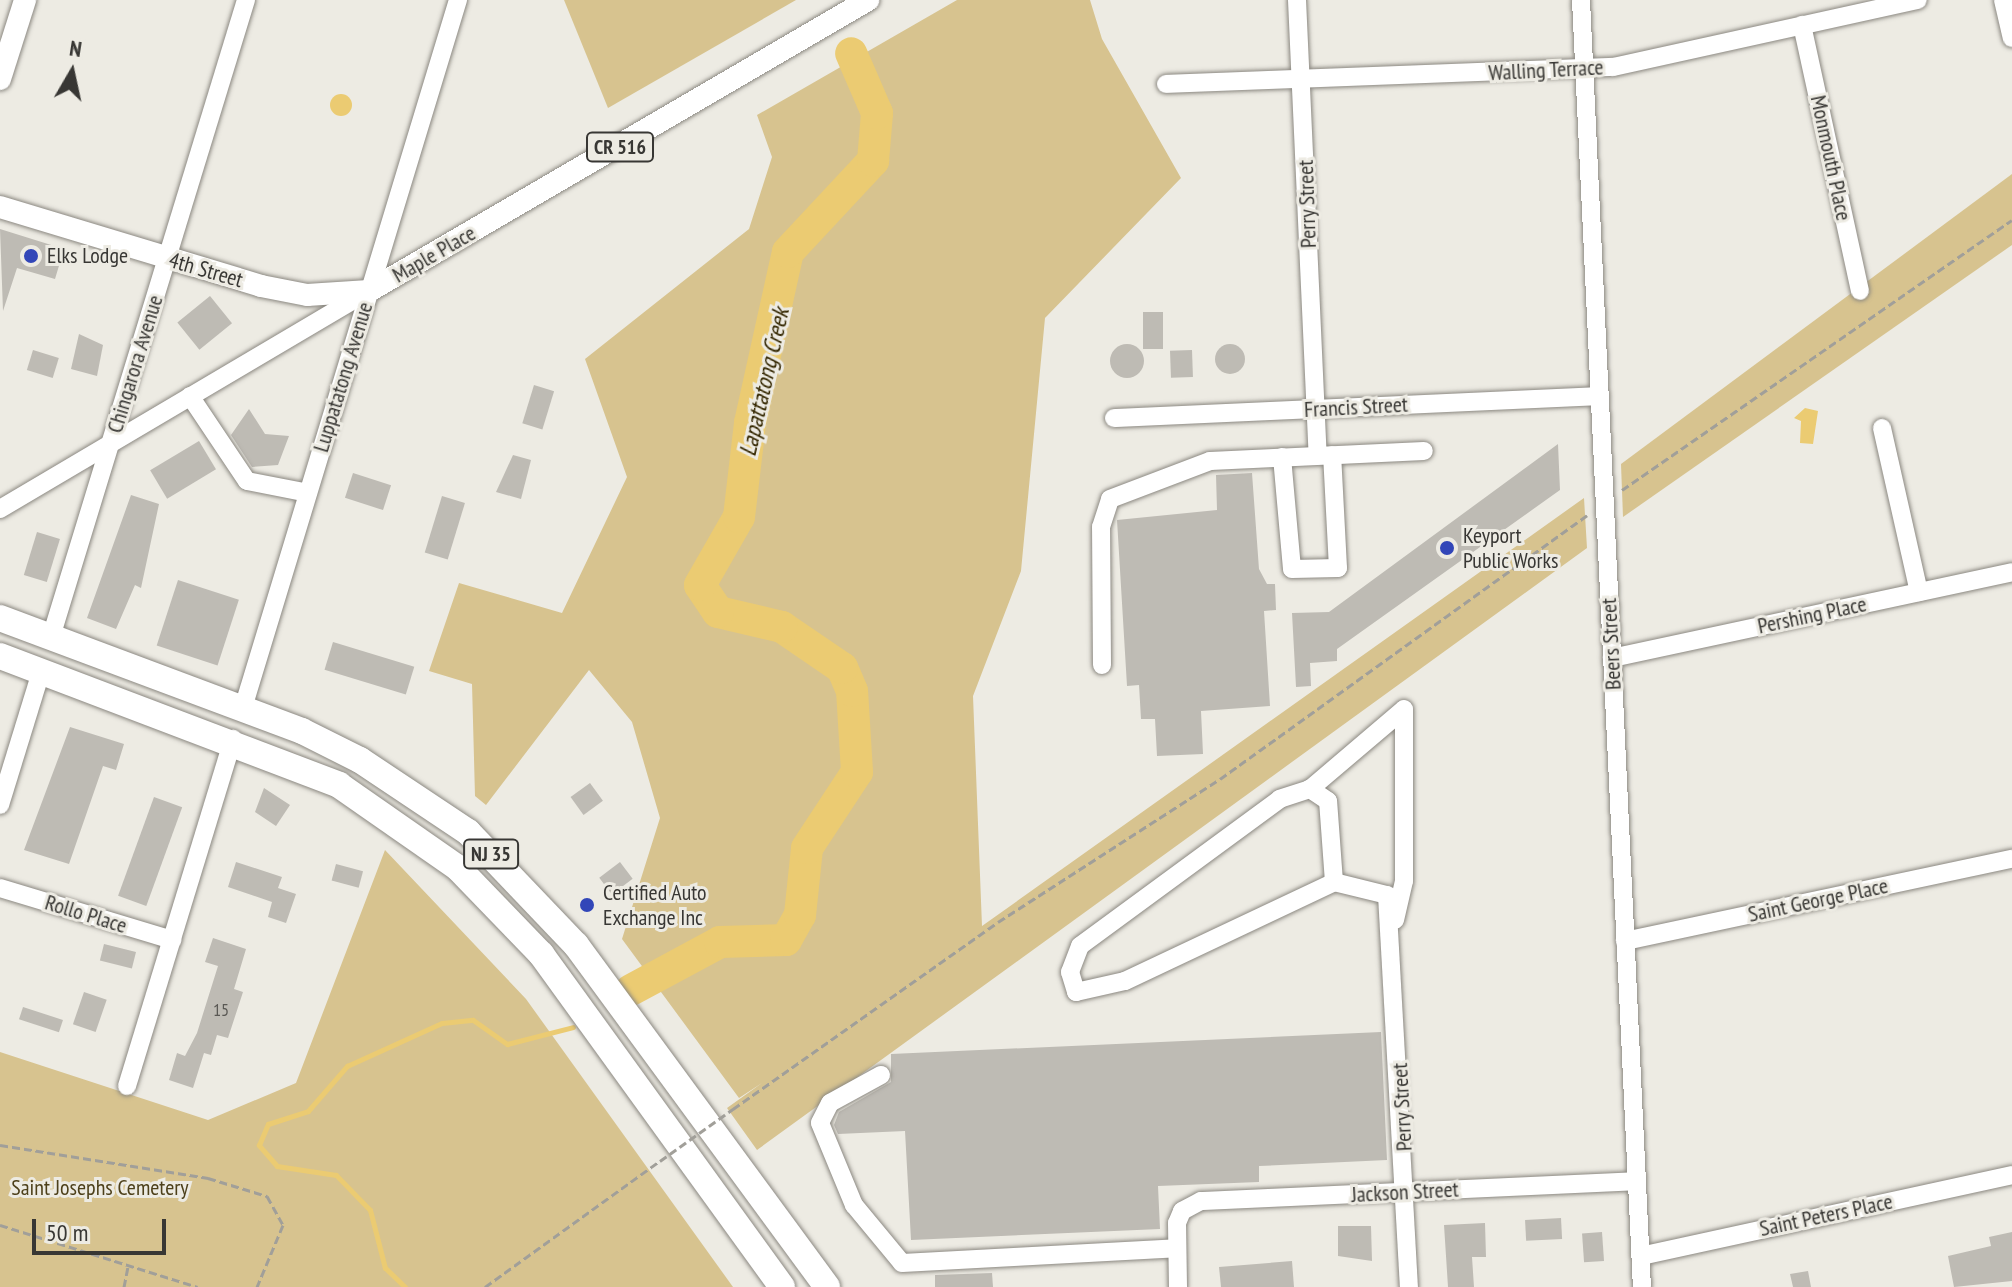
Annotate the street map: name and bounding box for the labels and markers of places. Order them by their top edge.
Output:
place label: Elks Lodge [47,243,128,269]
marker: Elks Lodge [22,247,40,265]
place label: Keyport Public Works [1463,522,1559,574]
marker: Keyport Public Works [1438,539,1456,557]
place label: Certified Auto Exchange Inc [603,879,707,930]
marker: Certified Auto Exchange Inc [578,896,596,914]

